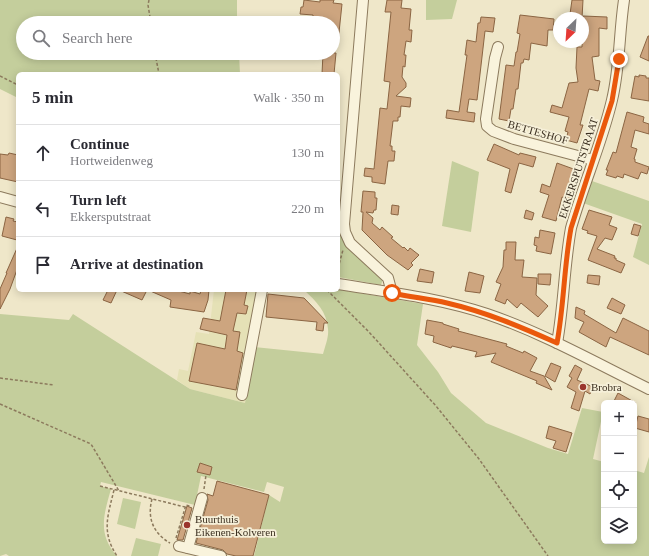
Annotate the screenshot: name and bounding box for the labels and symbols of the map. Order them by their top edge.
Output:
north arrow [553,12,589,48]
route end [610,50,628,68]
street label: EKKERSPUTSTRAAT [556,116,600,220]
street label: BETTESHOF [506,118,570,146]
route start [383,284,401,302]
place label: Brobra [591,381,622,393]
marker: Brobra [578,382,588,392]
place label: Buurthuis Eikenen-Kolveren [195,513,276,538]
marker: Buurthuis Eikenen-Kolveren [182,520,192,530]

